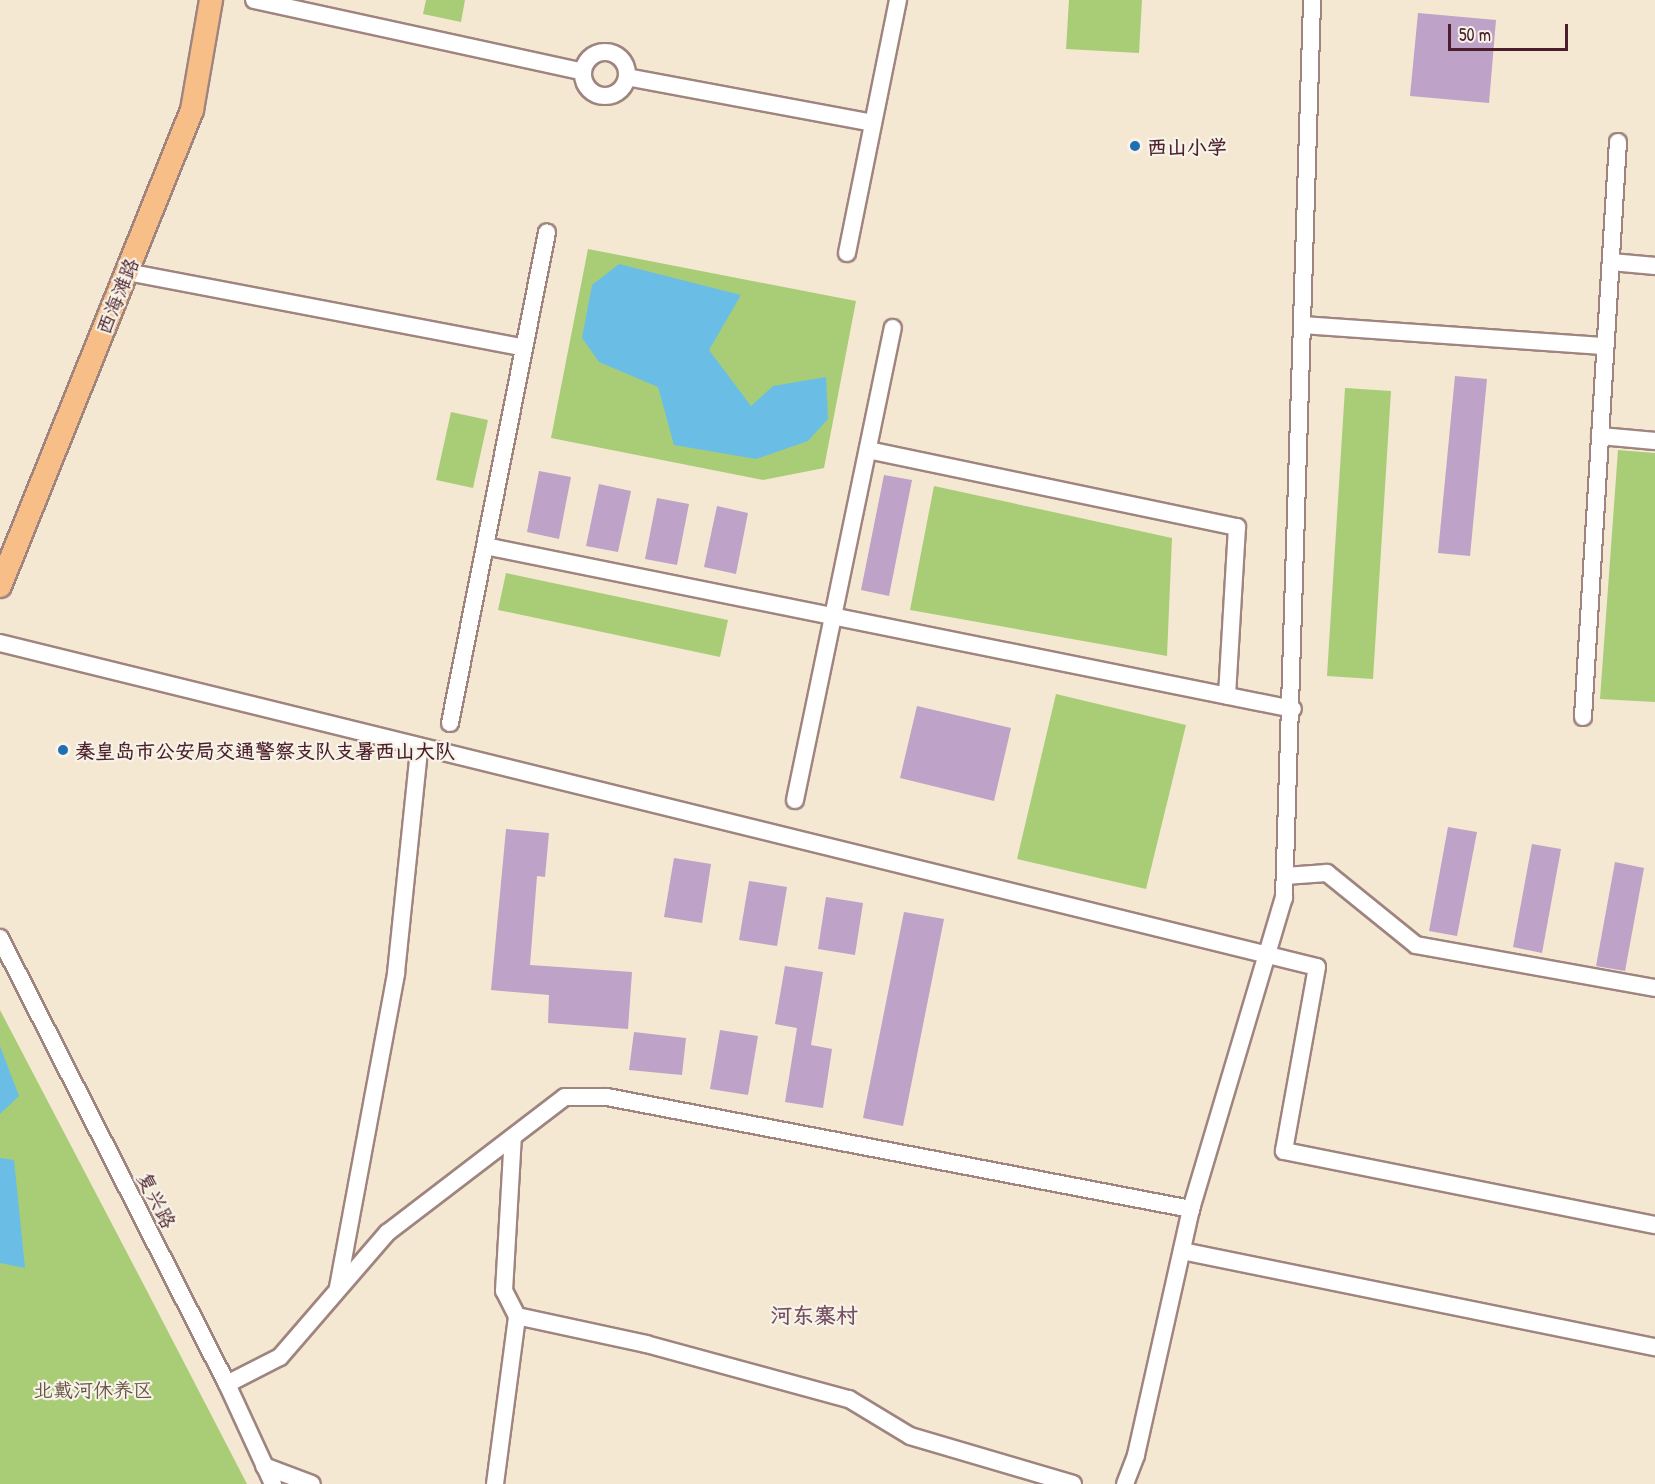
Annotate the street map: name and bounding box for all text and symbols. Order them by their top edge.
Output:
scale bar [1451,12,1571,50]
text: 50 m [1459,22,1491,47]
place label: 西山小学 [1147,134,1227,158]
marker: 西山小学 [1128,139,1142,153]
street label: 西海滩路 [91,254,143,338]
place label: 秦皇岛市公安局交通警察支队支暑西山大队 [75,738,455,762]
marker: 秦皇岛市公安局交通警察支队支暑西山大队 [56,743,70,757]
street label: 复兴路 [133,1168,181,1232]
district label: 河东寨村 [770,1303,858,1329]
park label: 北戴河休养区 [33,1377,153,1401]

